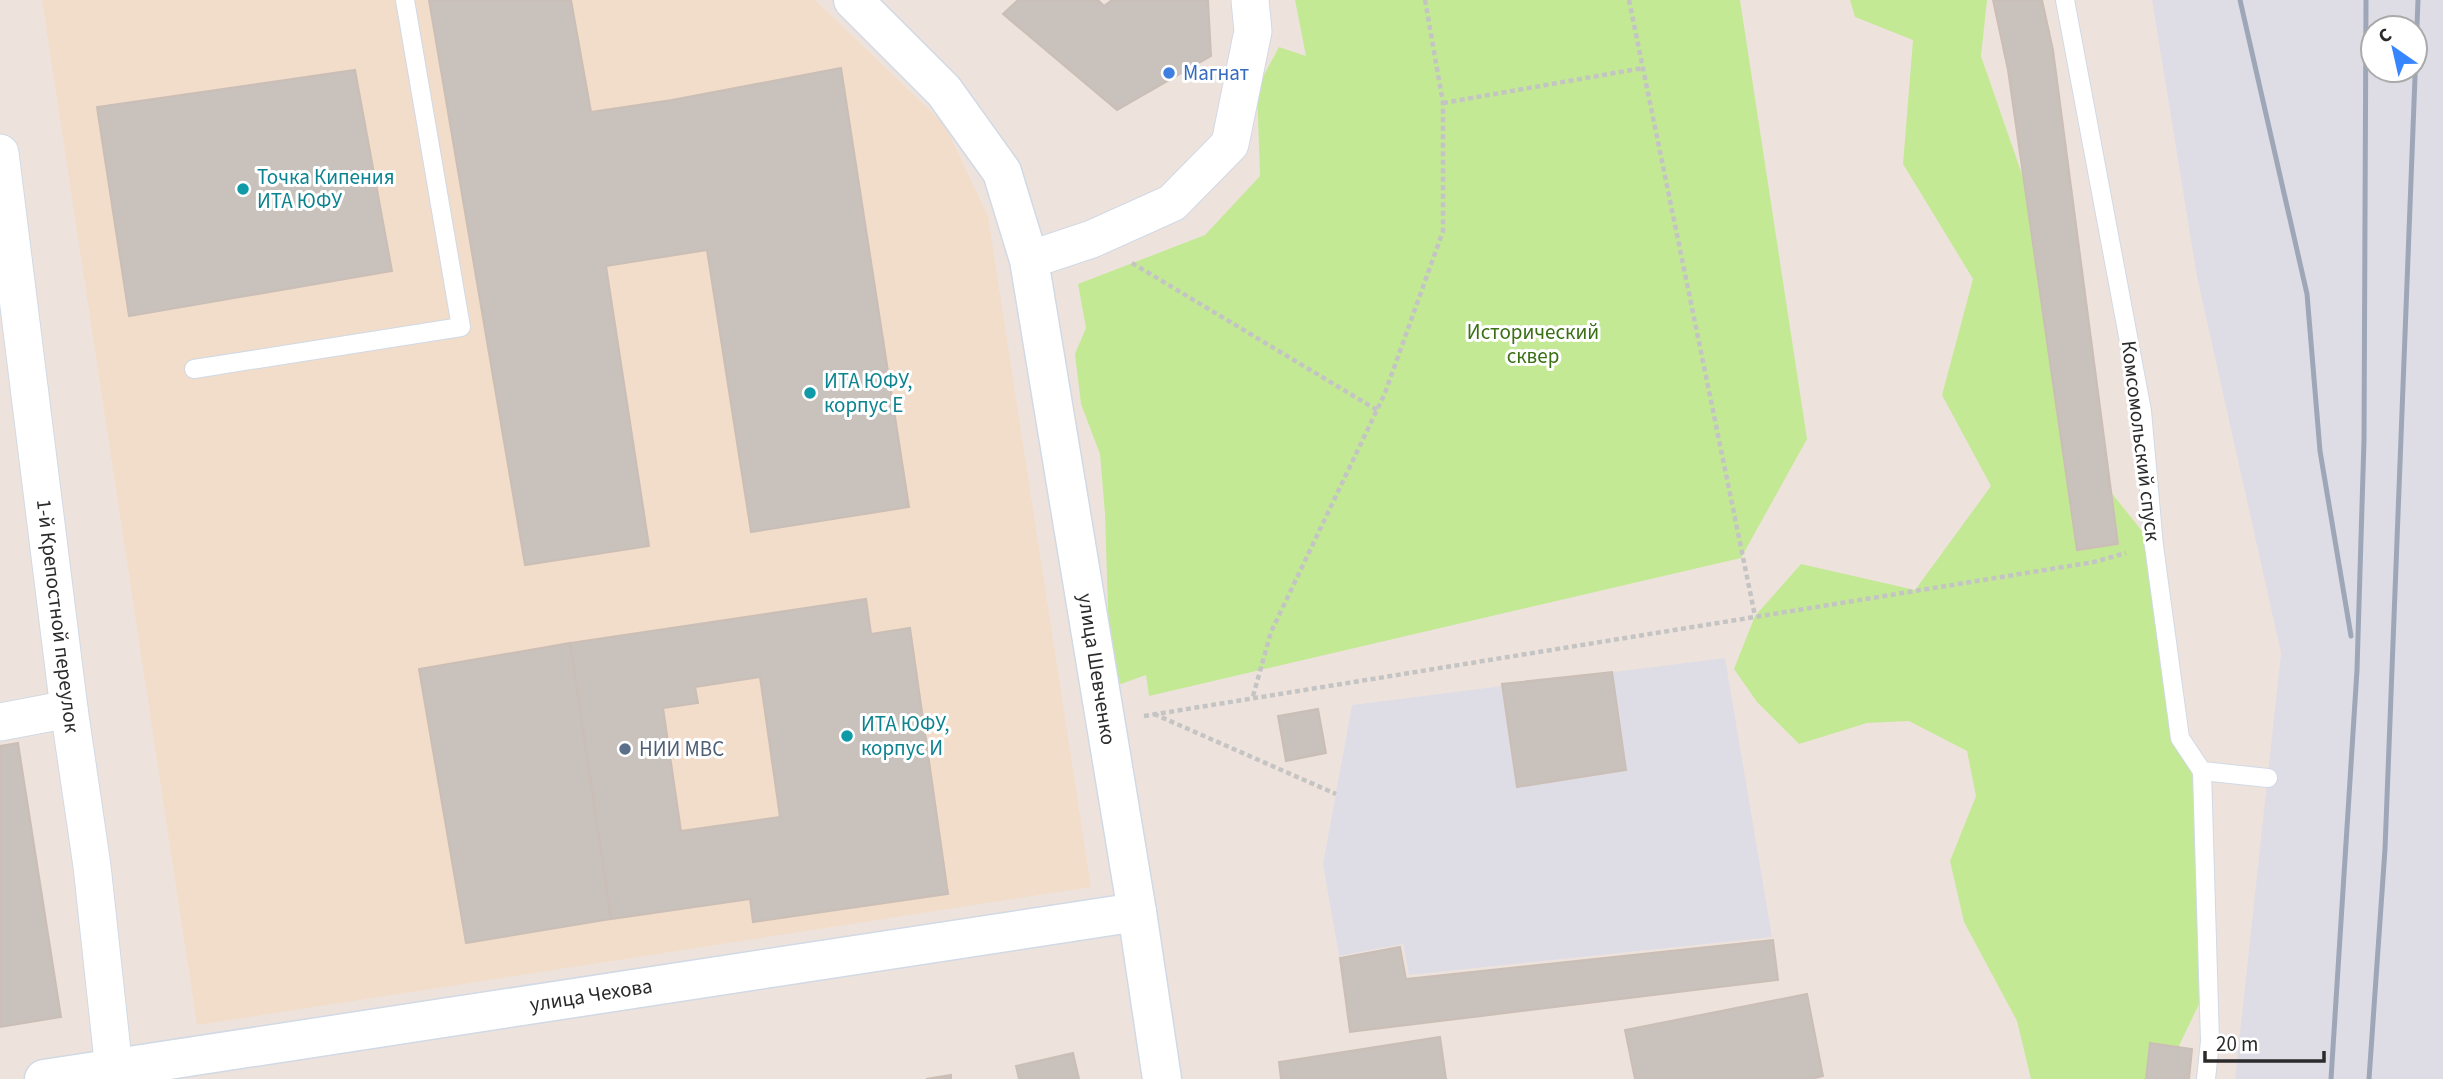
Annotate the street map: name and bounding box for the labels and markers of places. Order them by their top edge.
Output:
place label: Магнат [1183,58,1250,88]
marker: Магнат [1161,65,1177,81]
place label: Точка Кипения ИТА ЮФУ [257,162,395,216]
marker: Точка Кипения ИТА ЮФУ [235,181,251,197]
place label: ИТА ЮФУ, корпус Е [824,366,912,420]
marker: ИТА ЮФУ, корпус Е [802,385,818,401]
place label: ИТА ЮФУ, корпус И [861,709,949,763]
marker: ИТА ЮФУ, корпус И [839,728,855,744]
place label: НИИ МВС [639,734,724,764]
marker: НИИ МВС [617,741,633,757]

